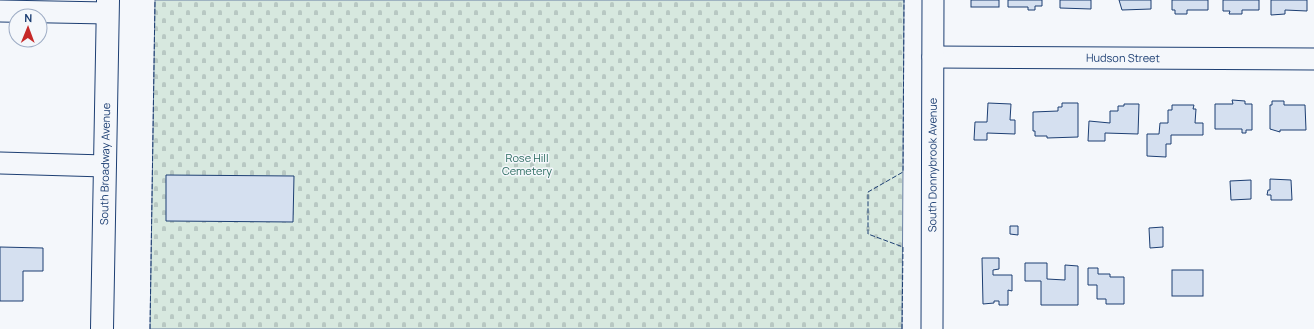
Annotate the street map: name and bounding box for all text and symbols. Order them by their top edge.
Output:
north arrow [8,8,48,48]
text: N [24,10,32,25]
street label: Hudson Street [1086,50,1160,65]
street label: South Donnybrook Avenue [924,97,940,232]
street label: South Broadway Avenue [96,102,113,225]
park label: Rose Hill Cemetery [502,150,552,178]

